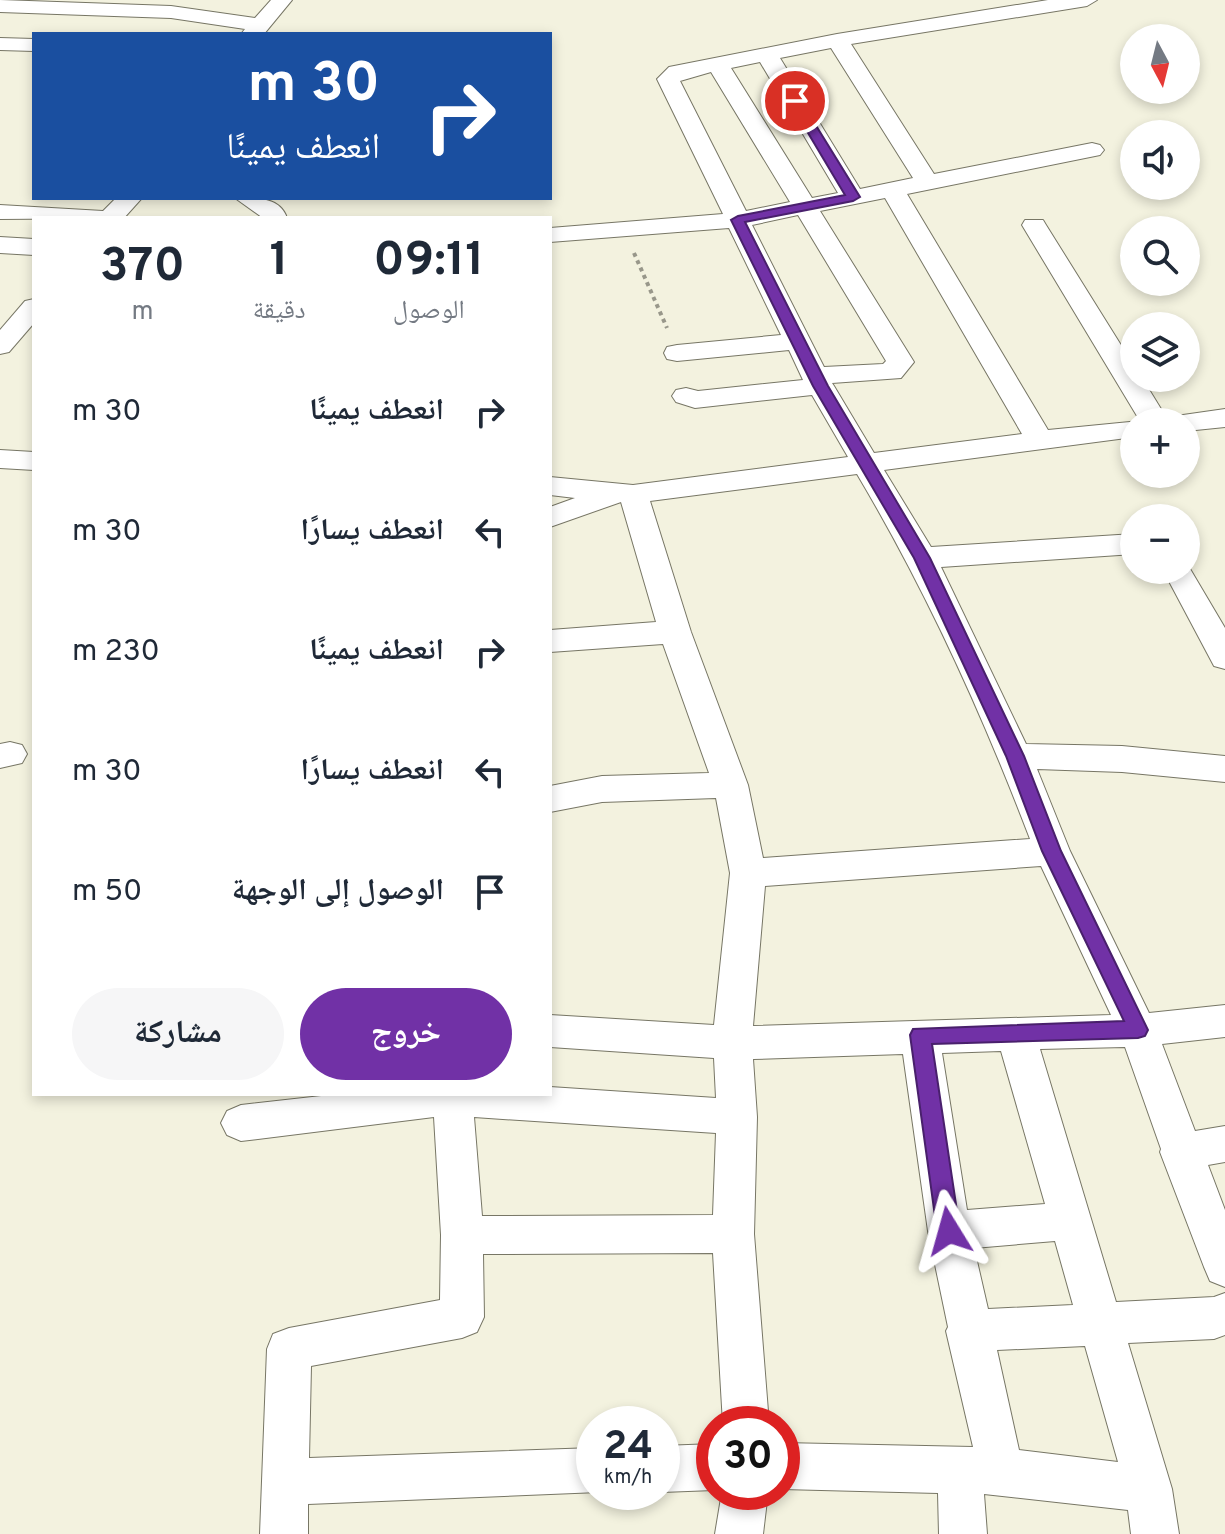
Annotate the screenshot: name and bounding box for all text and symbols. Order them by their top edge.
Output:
north arrow [1120,24,1200,104]
map controls [1120,24,1200,584]
text: 30 m [247,51,380,121]
icon: right [408,64,512,168]
pin [761,67,829,135]
icon: arrive [773,79,817,123]
button: sound [1120,120,1200,200]
text: انعطف يمينًا [226,126,380,172]
button: search [1120,216,1200,296]
text: 1 [270,232,289,292]
text: 09:11 [373,232,484,292]
text: 370 [100,238,185,298]
text: دقيقة [253,295,306,328]
text: الوصول [393,295,465,328]
text: m [131,296,153,329]
button: layers [1120,312,1200,392]
icon: right [468,390,512,434]
text: انعطف يمينًا [309,393,444,430]
text: 30 m [72,394,142,431]
button: + [1120,408,1200,488]
button: − [1120,504,1200,584]
icon: left [468,510,512,554]
text: انعطف يسارًا [300,513,444,550]
text: 30 m [72,514,142,551]
icon: right [468,630,512,674]
text: انعطف يمينًا [309,633,444,670]
text: 230 m [72,634,160,671]
icon: left [468,750,512,794]
text: انعطف يسارًا [300,753,444,790]
text: 30 m [72,754,142,791]
icon: arrive [468,870,512,914]
text: الوصول إلى الوجهة [232,873,444,910]
text: 50 m [72,874,142,911]
button: مشاركة [72,988,284,1080]
button: خروج [300,988,512,1080]
position arrow [907,1189,991,1273]
speed limit sign: 30 [696,1406,800,1510]
text: 24 [603,1423,653,1473]
text: km/h [604,1465,652,1491]

